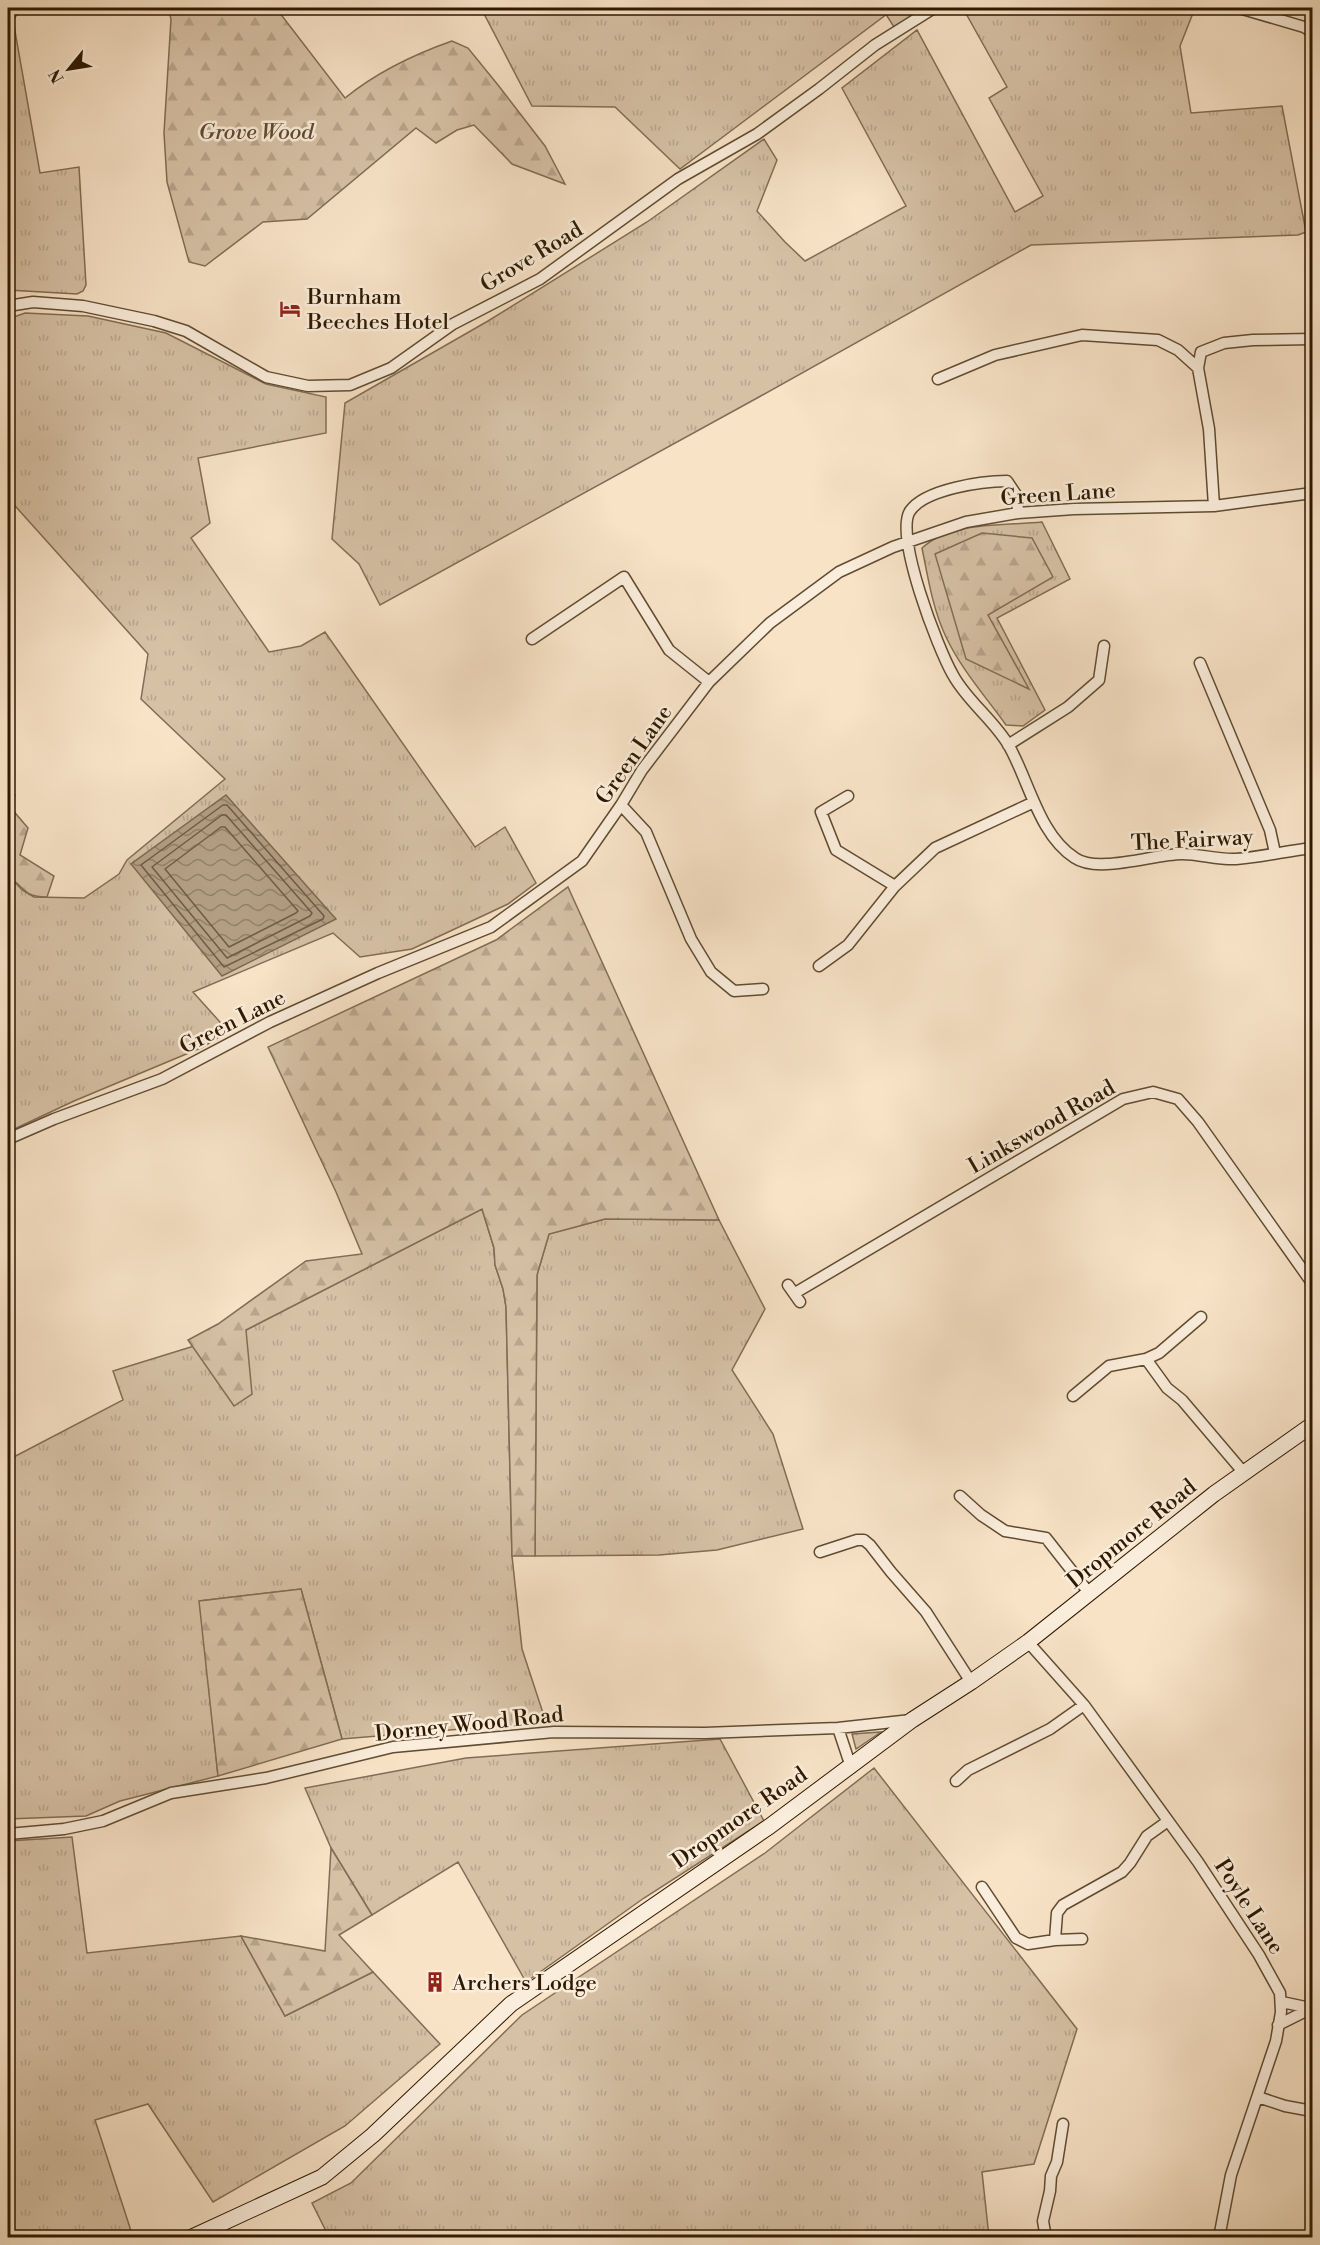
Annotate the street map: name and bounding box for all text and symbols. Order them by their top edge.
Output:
north arrow [39,39,99,99]
text: N [45,65,69,86]
park label: Grove Wood [198,119,315,146]
street label: Grove Road [476,216,588,298]
place label: Burnham Beeches Hotel [306,284,450,336]
hotel icon: Burnham Beeches Hotel [278,297,302,321]
street label: Green Lane [1000,477,1117,512]
street label: Green Lane [590,700,678,810]
street label: The Fairway [1130,824,1254,857]
street label: Green Lane [175,984,290,1061]
street label: Linkswood Road [964,1074,1120,1180]
street label: Dropmore Road [1062,1473,1203,1595]
street label: Dorney Wood Road [373,1701,566,1748]
street label: Dropmore Road [667,1761,813,1875]
street label: Poyle Lane [1208,1854,1290,1960]
building icon: Archers Lodge [423,1970,447,1994]
place label: Archers Lodge [451,1970,597,1997]

